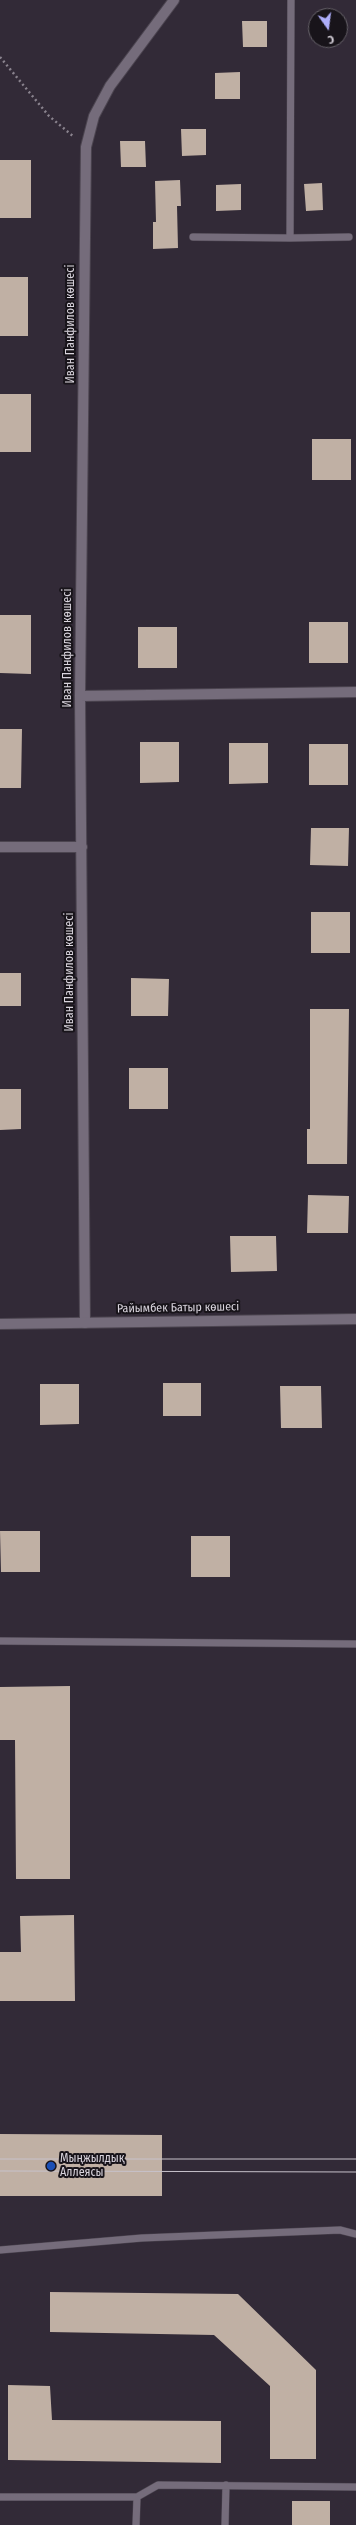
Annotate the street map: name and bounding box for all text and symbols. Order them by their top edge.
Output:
north arrow [308,8,348,48]
text: С [326,32,335,46]
street label: Иван Панфилов көшесі [64,265,78,383]
street label: Иван Панфилов көшесі [61,589,75,707]
street label: Иван Панфилов көшесі [63,913,77,1031]
street label: Райымбек Батыр көшесі [117,1300,239,1316]
place label: Мыңжылдық Аллеясы [60,2152,124,2180]
marker: Мыңжылдық Аллеясы [45,2160,57,2172]

